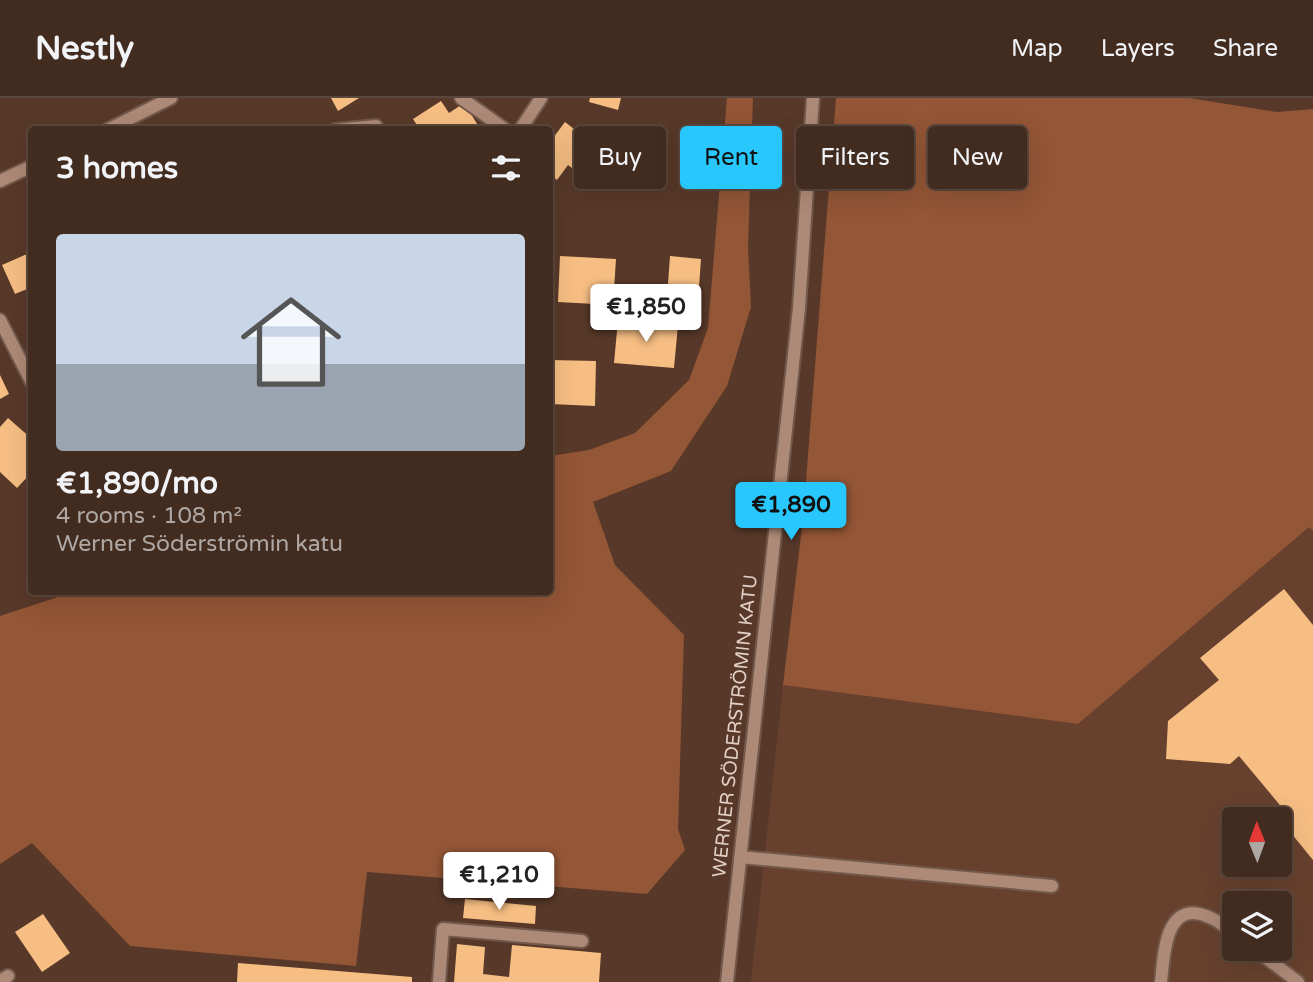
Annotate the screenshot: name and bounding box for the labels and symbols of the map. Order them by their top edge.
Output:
pin: €1,850 [589,285,703,344]
pin: €1,890 [734,482,848,542]
street label: WERNER SÖDERSTRÖMIN KATU [708,573,762,879]
north arrow [1222,807,1292,877]
pin: €1,210 [442,852,556,912]

